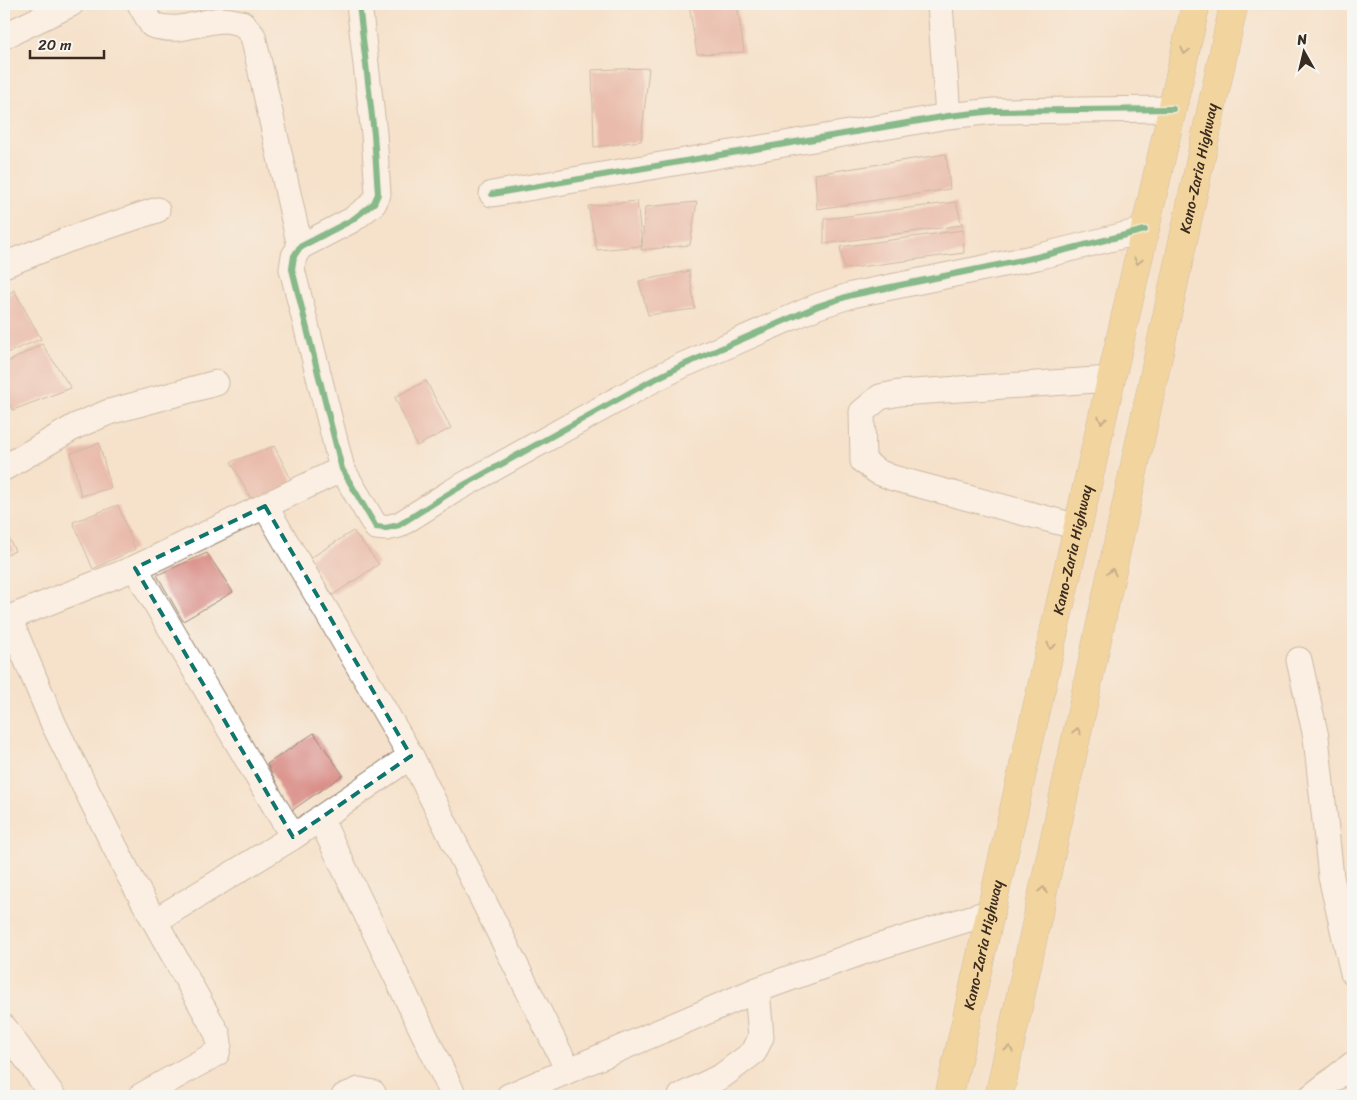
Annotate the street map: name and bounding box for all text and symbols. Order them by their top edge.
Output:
text: N [1295,27,1309,53]
scale bar [30,28,104,60]
north arrow [1280,28,1330,78]
text: 20 m [38,32,72,58]
one-way arrow [1181,47,1191,56]
street label: Kano-Zaria Highway [1172,101,1225,236]
one-way arrow [1133,257,1144,265]
one-way arrow [1097,415,1108,424]
street label: Kano-Zaria Highway [1045,482,1100,617]
one-way arrow [1106,568,1117,576]
one-way arrow [1046,642,1057,651]
one-way arrow [1072,726,1082,735]
street label: Kano-Zaria Highway [956,877,1011,1012]
one-way arrow [1037,885,1048,894]
one-way arrow [1003,1044,1014,1053]

